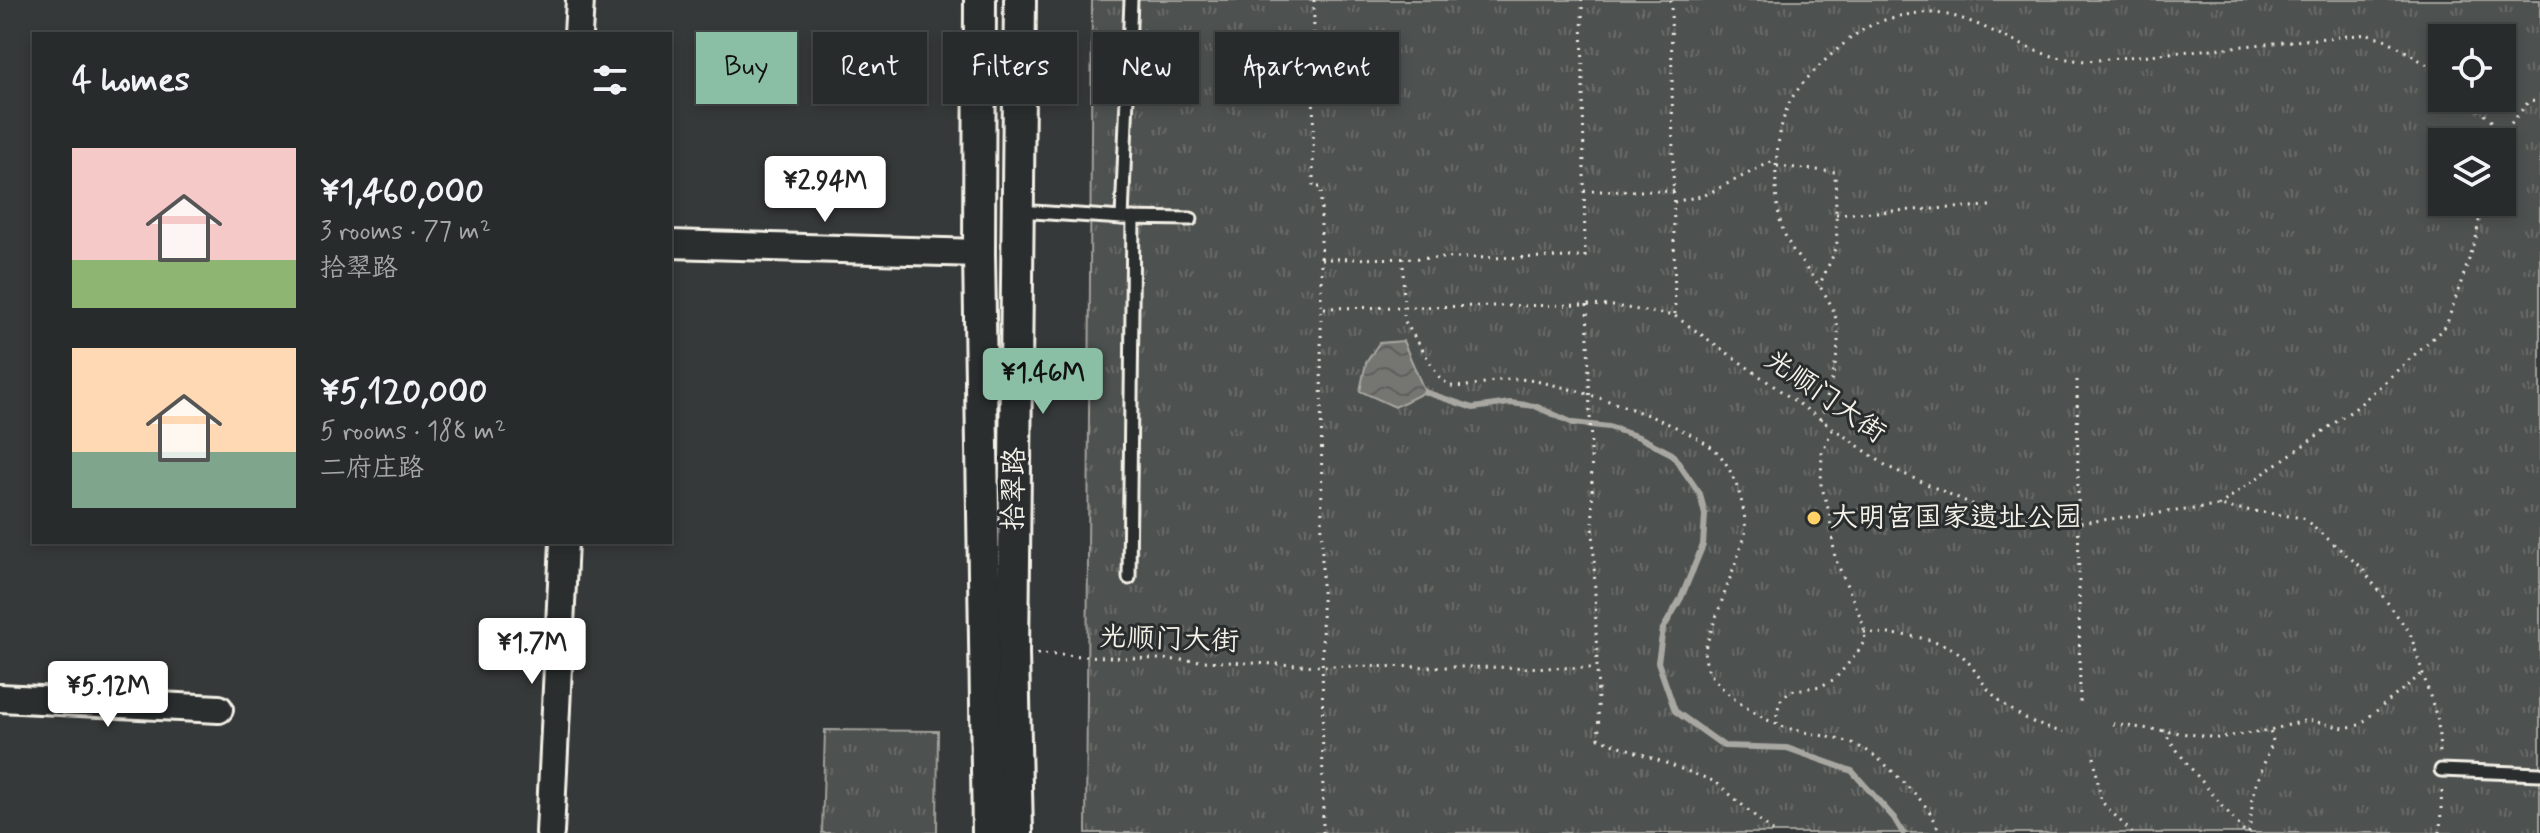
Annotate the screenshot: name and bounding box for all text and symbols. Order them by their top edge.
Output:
map controls [2428,24,2516,216]
button: locate [2428,24,2516,112]
chip: Buy [696,32,797,104]
chip: Rent [813,32,927,104]
chip: Filters [943,32,1077,104]
chip: New [1093,32,1199,104]
chip: Apartment [1215,32,1399,104]
text: 4 homes [72,58,190,103]
icon: filters [588,58,632,102]
button: layers [2428,128,2516,216]
pin: ¥2.94M [760,156,890,224]
text: ¥2.94M [783,165,867,199]
text: ¥1,460,000 [320,170,484,215]
icon: home [136,180,232,276]
text: 3 rooms · 77 m² [320,215,491,249]
text: 拾翠路 [320,252,398,286]
street label: 光顺门大街 [1757,342,1893,452]
pin: ¥1.46M [978,348,1108,416]
text: ¥1.46M [1001,357,1085,391]
text: ¥5,120,000 [320,370,487,415]
icon: home [136,380,232,476]
text: 5 rooms · 188 m² [320,415,506,449]
street label: 拾翠路 [996,447,1034,531]
text: 二府庄路 [320,452,424,486]
place label: 大明宫国家遗址公园 [1830,500,2082,537]
marker: 大明宫国家遗址公园 [1805,509,1823,527]
pin: ¥1.7M [476,618,588,686]
street label: 光顺门大街 [1098,619,1240,661]
text: ¥1.7M [497,627,567,661]
pin: ¥5.12M [43,661,173,729]
text: ¥5.12M [66,670,150,704]

